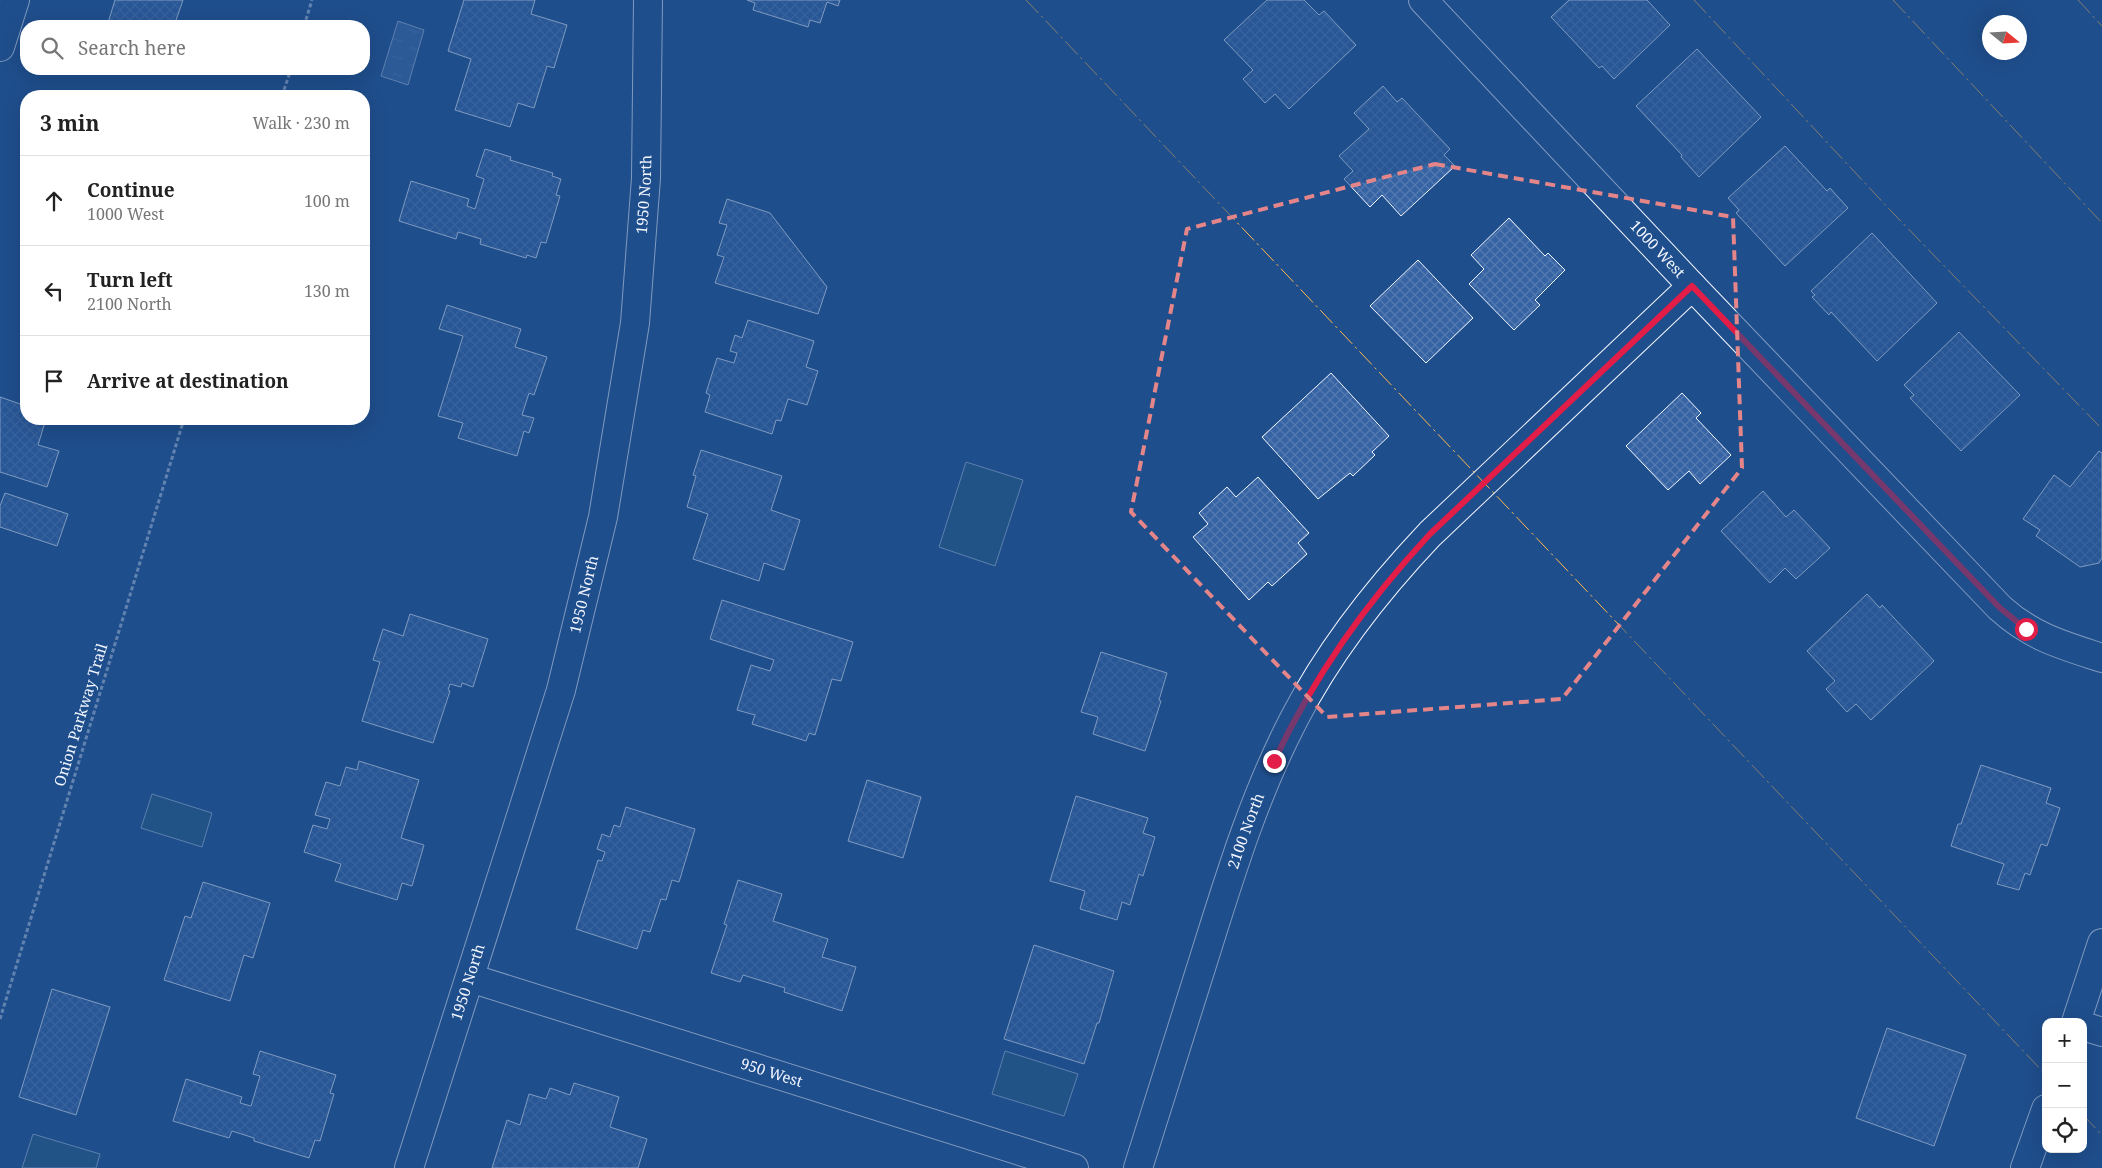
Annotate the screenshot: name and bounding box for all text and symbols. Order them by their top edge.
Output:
north arrow [1982,15,2027,60]
search box [20,20,370,75]
icon: search [38,34,66,62]
text: Search here [78,35,186,61]
text: 3 min [40,109,99,137]
text: Walk · 230 m [253,112,350,134]
street label: 1950 North [631,154,655,235]
text: Continue [87,177,175,203]
icon: ahead [40,187,68,215]
text: 100 m [304,190,350,212]
text: 1000 West [87,203,164,225]
street label: 1000 West [1626,215,1690,282]
text: Turn left [87,267,173,293]
icon: left [40,277,68,305]
text: 130 m [304,280,350,302]
text: 2100 North [87,293,172,315]
icon: arrive [40,367,68,395]
text: Arrive at destination [87,368,289,394]
street label: 1950 North [564,553,602,635]
route start [2015,618,2038,641]
street label: Onion Parkway Trail [49,640,111,789]
route end [1263,750,1286,773]
street label: 2100 North [1222,789,1268,871]
street label: 1950 North [446,941,489,1023]
map controls [2042,1018,2087,1153]
button: + [2042,1018,2087,1063]
street label: 950 West [738,1053,805,1091]
button: − [2042,1063,2087,1108]
button: locate [2042,1108,2087,1153]

